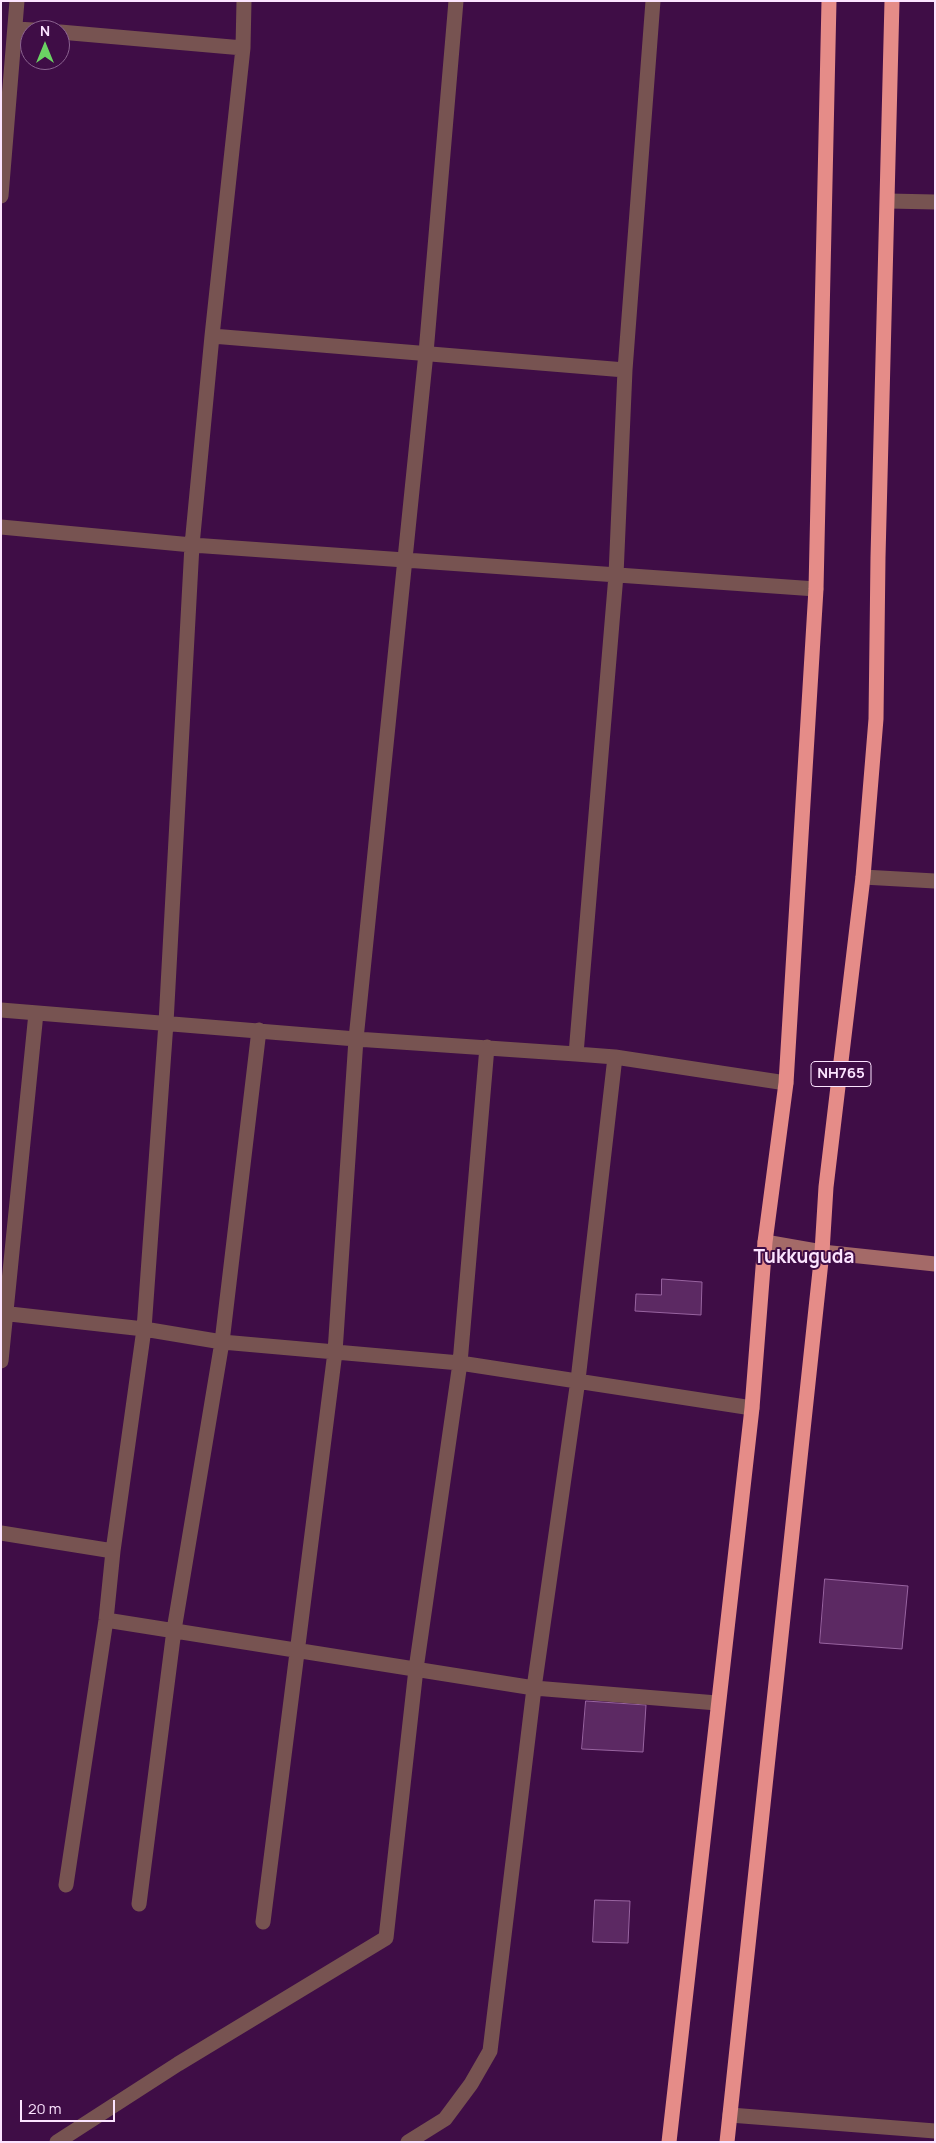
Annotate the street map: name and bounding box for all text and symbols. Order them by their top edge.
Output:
north arrow [20,20,70,70]
text: N [40,21,50,40]
road number: NH765 [811,1062,871,1086]
district label: Tukkuguda [753,1247,855,1269]
scale bar [22,2090,118,2122]
text: 20 m [28,2098,61,2119]

